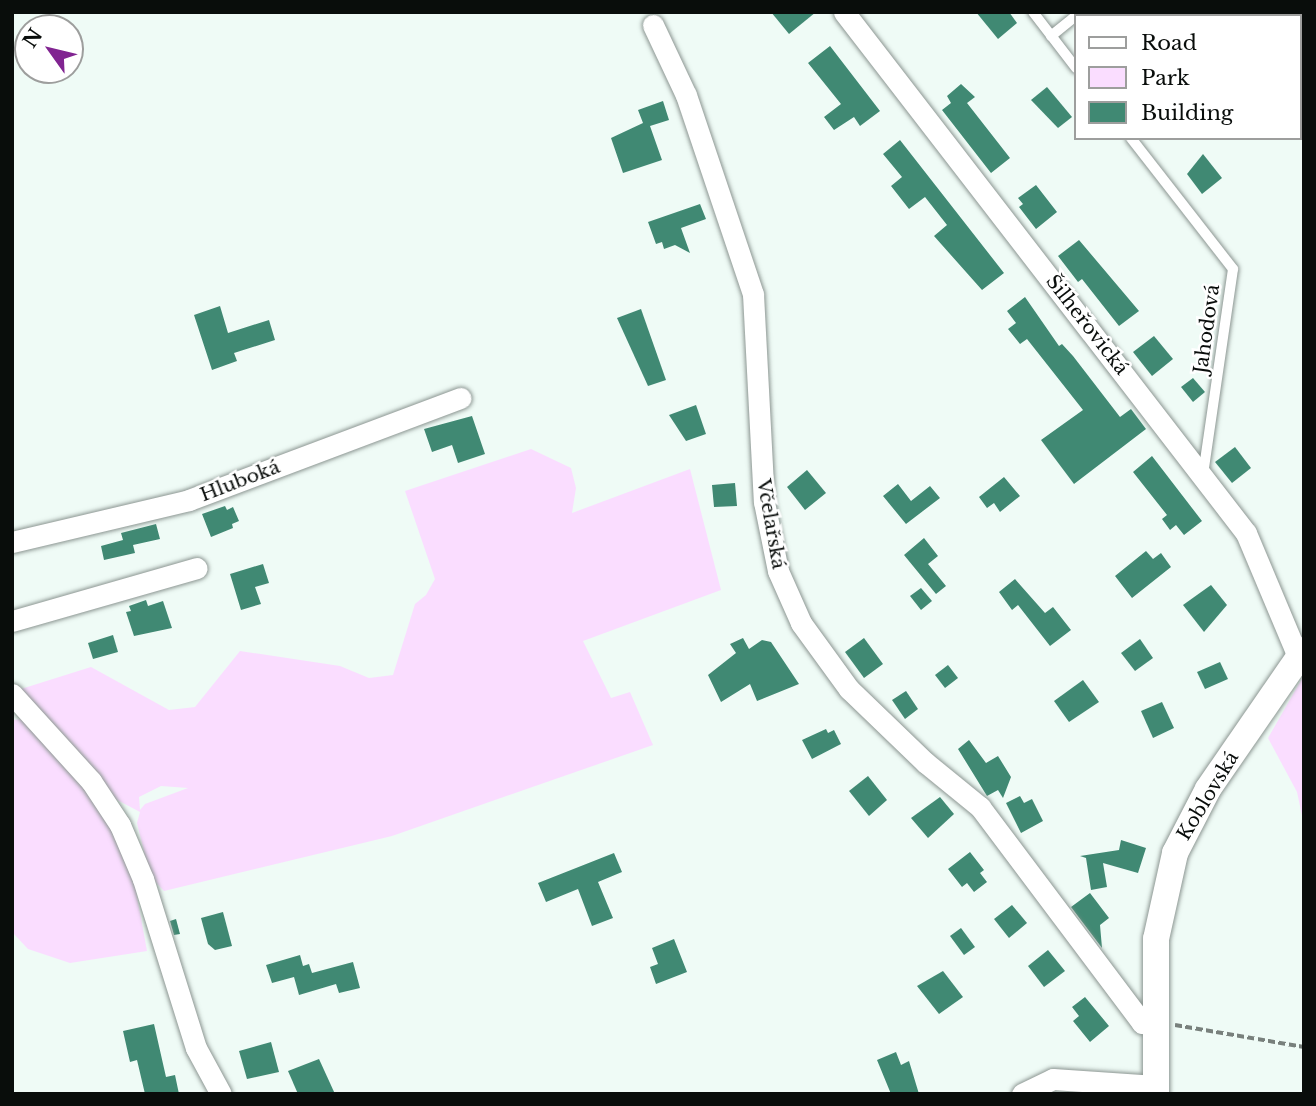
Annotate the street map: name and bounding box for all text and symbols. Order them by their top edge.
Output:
north arrow [14,14,84,84]
legend [1074,14,1302,140]
text: N [18,24,47,52]
text: Road [1141,30,1197,56]
text: Park [1141,65,1190,91]
text: Building [1141,100,1233,126]
street label: Šilheřovická [1041,271,1133,379]
street label: Jahodová [1189,283,1225,375]
street label: Hluboká [197,455,283,507]
street label: Včelařská [752,477,790,571]
street label: Koblovská [1173,747,1243,845]

